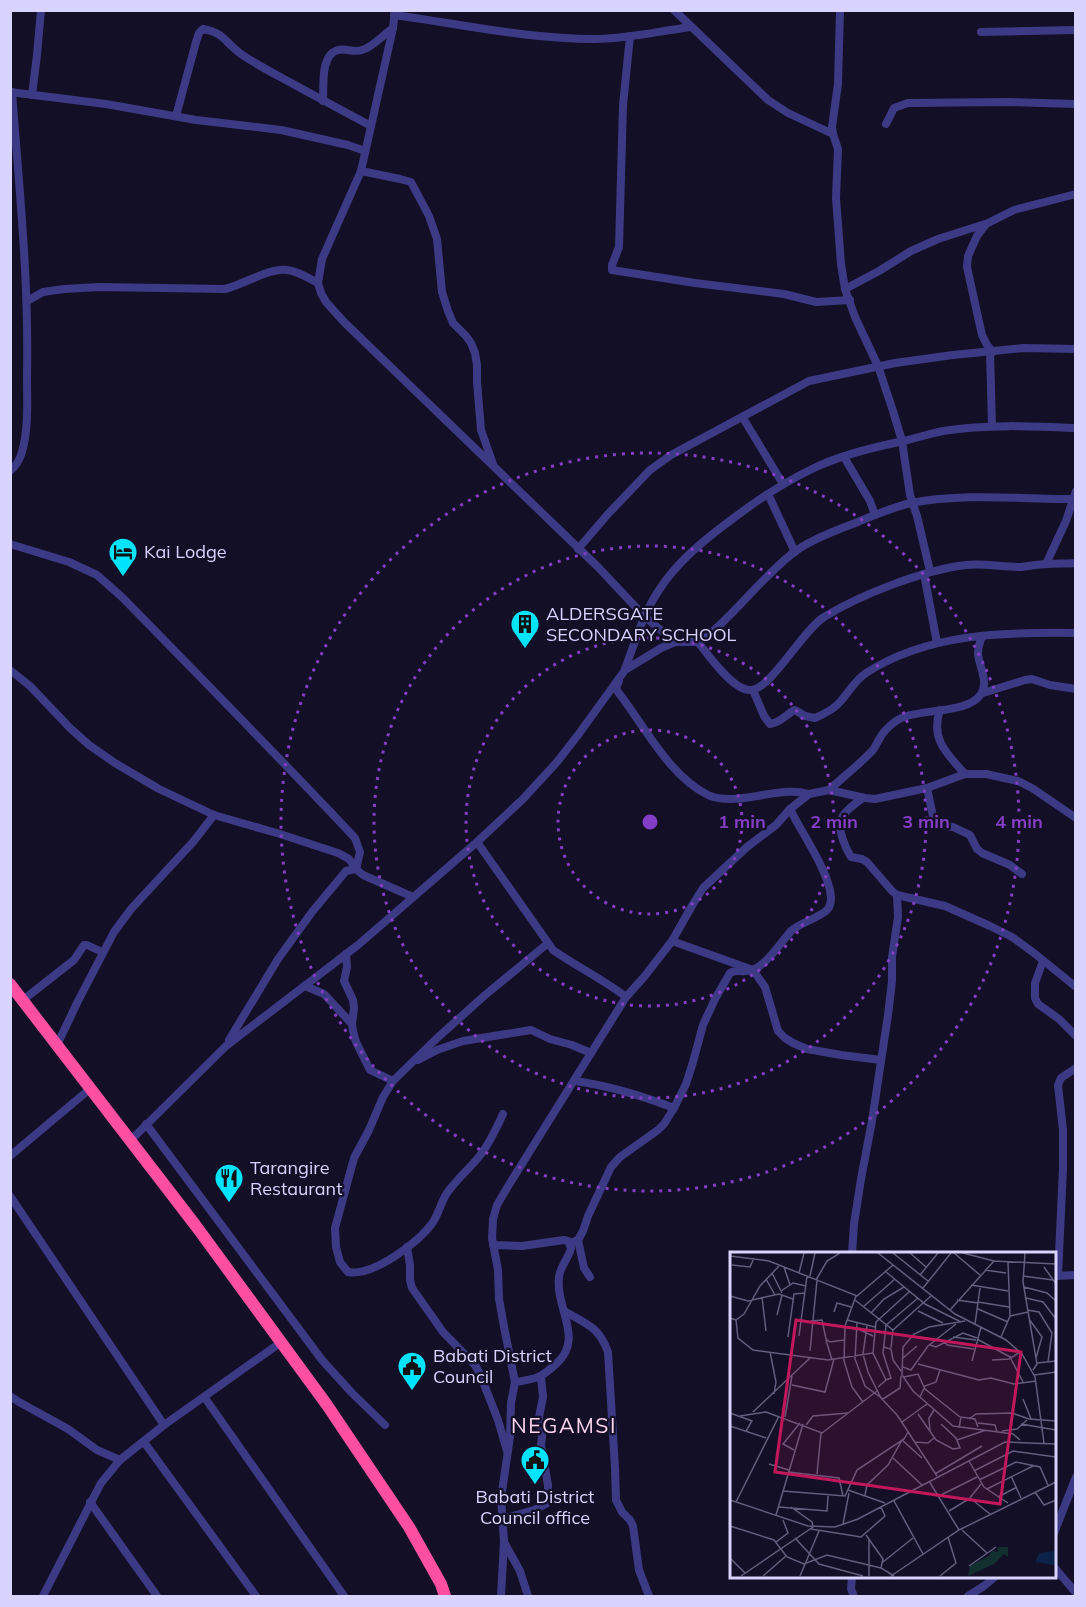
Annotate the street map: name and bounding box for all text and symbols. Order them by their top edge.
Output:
hotel icon: Kai Lodge [107,536,139,578]
place label: Kai Lodge [144,540,227,563]
place label: ALDERSGATE SECONDARY SCHOOL [546,602,737,646]
building icon: ALDERSGATE SECONDARY SCHOOL [509,608,541,650]
text: 1 min [718,810,766,833]
text: 2 min [810,810,858,833]
text: 3 min [902,810,950,833]
text: 4 min [995,810,1043,833]
centre of rings [640,812,660,832]
place label: Tarangire Restaurant [250,1156,342,1200]
restaurant icon: Tarangire Restaurant [213,1162,245,1204]
inset map [730,1252,1056,1577]
place label: Babati District Council [433,1344,552,1388]
public building icon: Babati District Council [396,1350,428,1392]
district label: NEGAMSI [511,1412,617,1438]
public building icon: Babati District Council office [519,1444,551,1486]
place label: Babati District Council office [476,1485,594,1529]

